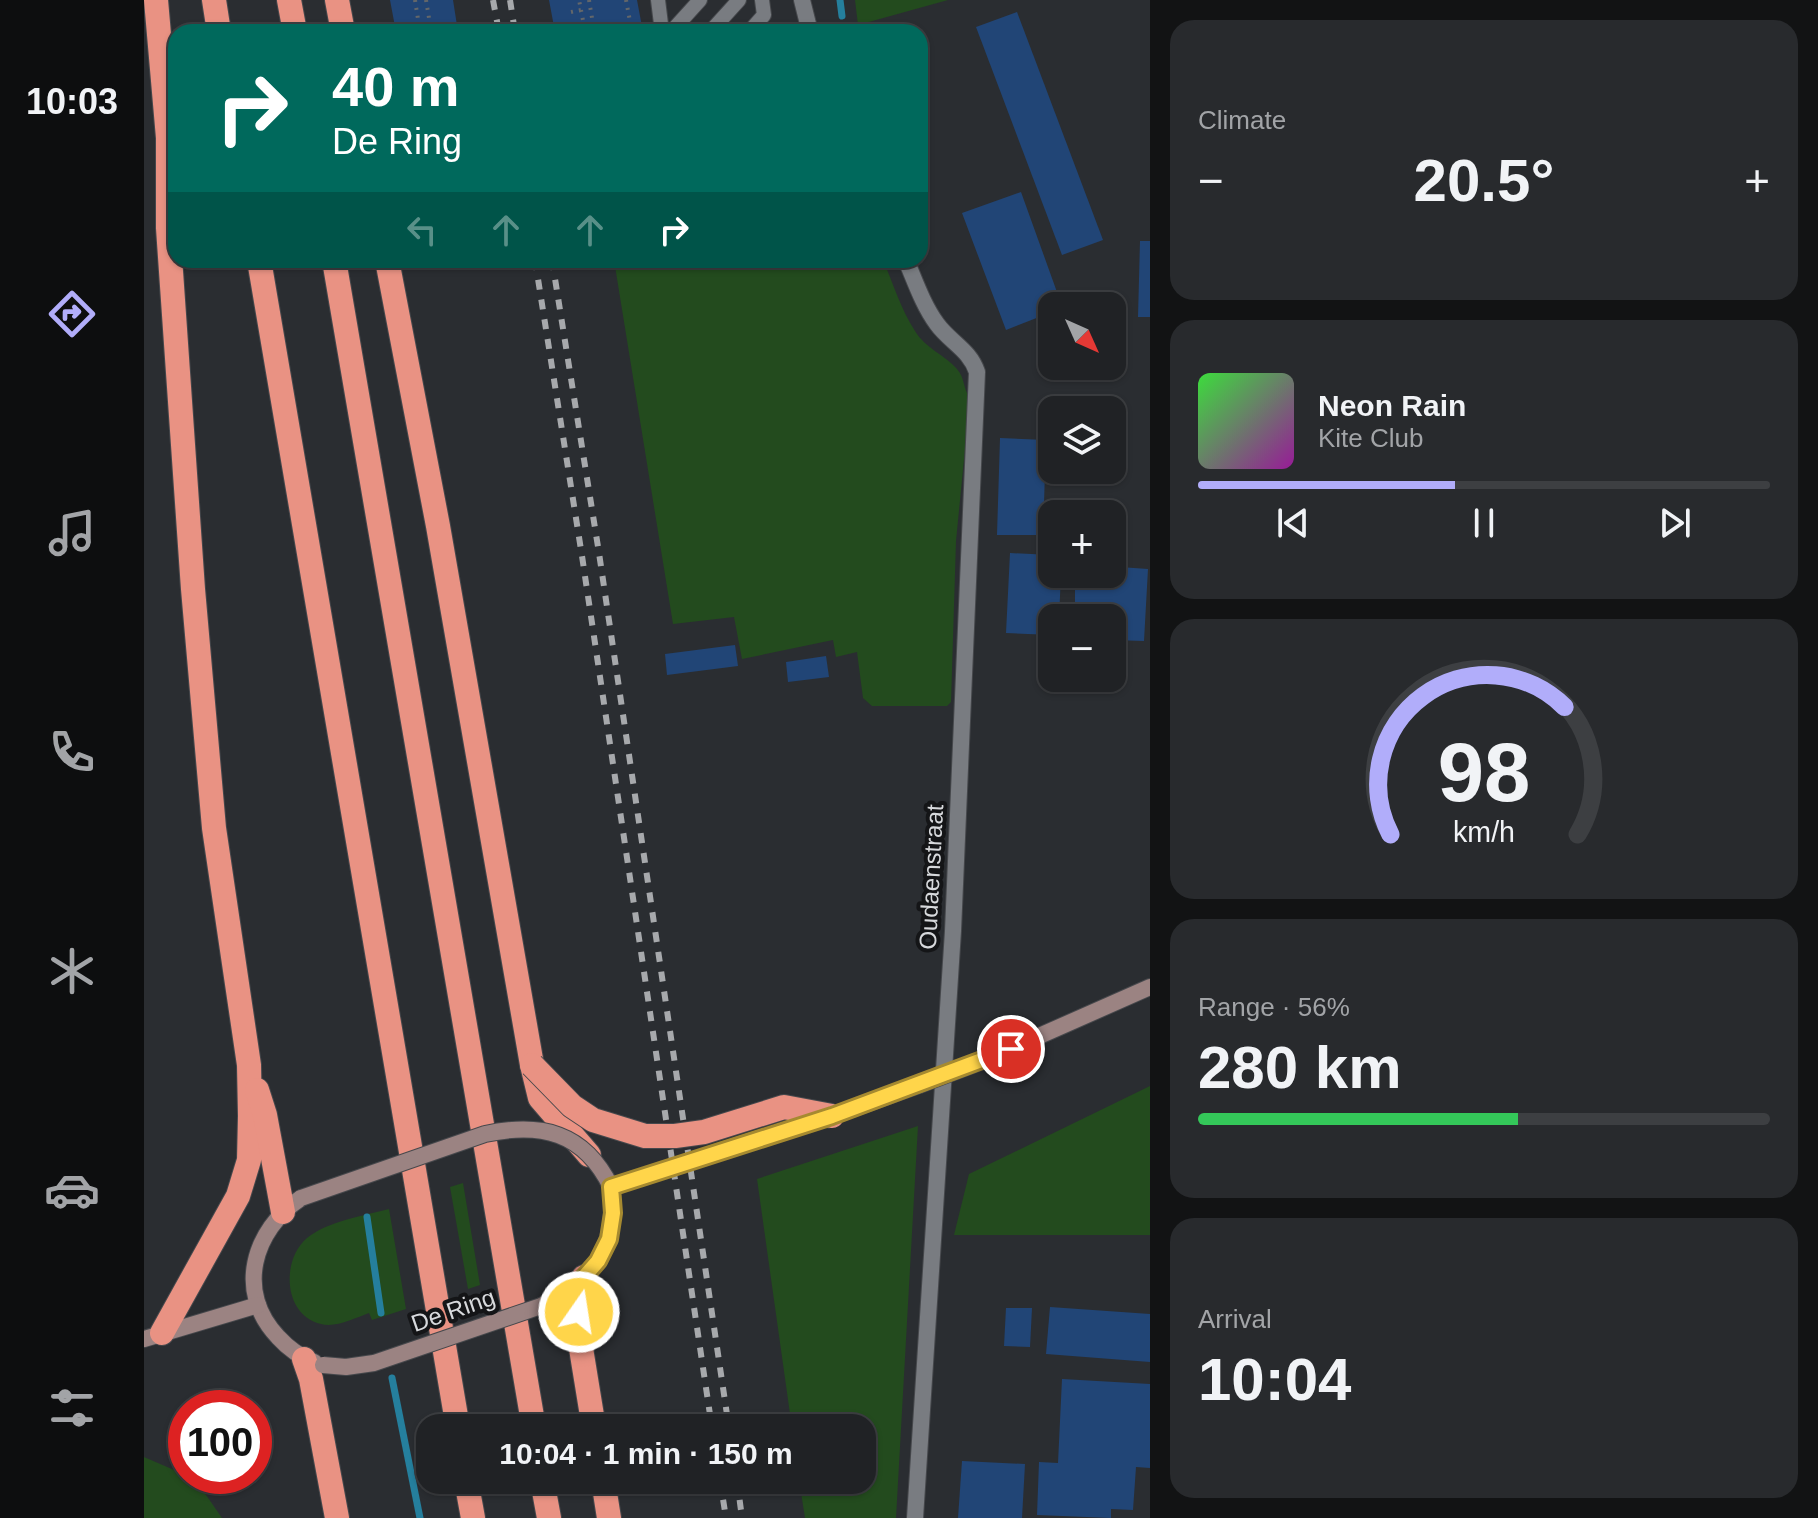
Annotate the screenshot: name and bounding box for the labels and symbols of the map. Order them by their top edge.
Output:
north arrow [1038,292,1126,380]
street label: Oudaenstraat [914,803,948,950]
pin [977,1015,1045,1083]
position arrow [537,1270,621,1354]
street label: De Ring [408,1283,498,1337]
speed limit sign: 100 [168,1390,272,1494]

